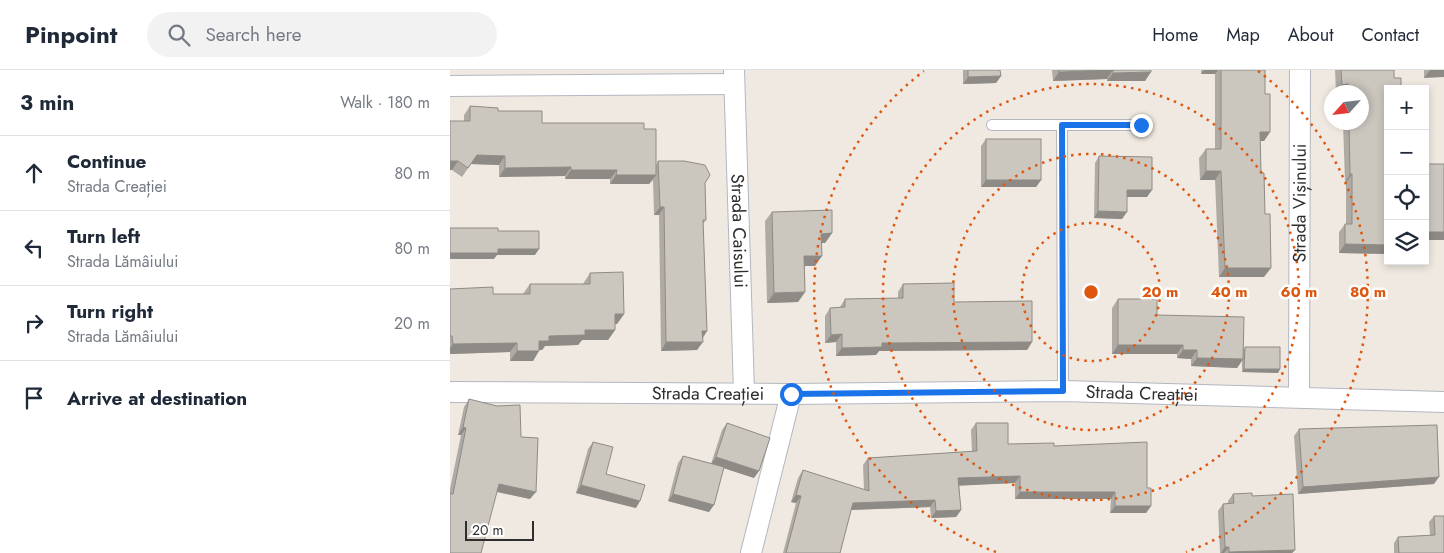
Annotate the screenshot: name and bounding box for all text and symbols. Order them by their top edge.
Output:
search box [147,12,497,57]
text: Pinpoint [25,17,117,52]
icon: search [165,21,193,49]
text: Search here [205,21,302,48]
text: Home [1152,22,1198,48]
text: Map [1226,22,1260,48]
text: About [1288,22,1333,48]
text: Contact [1361,22,1419,48]
north arrow [1324,85,1369,130]
map controls [1384,85,1429,265]
button: + [1384,85,1429,130]
text: 3 min [20,88,74,118]
text: Walk · 180 m [340,91,430,114]
route end [1130,114,1153,137]
button: − [1384,130,1429,175]
street label: Strada Vișinului [1286,143,1313,263]
text: Continue [67,148,146,175]
icon: ahead [20,159,48,187]
text: 80 m [394,162,430,185]
street label: Strada Caisului [724,173,754,288]
text: Strada Creației [67,175,167,198]
button: locate [1384,175,1429,220]
button: layers [1384,220,1429,265]
text: Turn left [67,223,140,250]
icon: left [20,234,48,262]
text: 80 m [394,237,430,260]
text: Strada Lămâiului [67,250,178,273]
text: 20 m [1142,281,1178,303]
text: 40 m [1210,281,1248,303]
text: 60 m [1281,281,1317,303]
text: 80 m [1350,281,1386,303]
centre of rings [1082,283,1100,301]
text: Turn right [67,298,153,325]
icon: right [20,309,48,337]
text: 20 m [394,312,430,335]
text: Strada Lămâiului [67,325,178,348]
street label: Strada Creației [1085,379,1199,408]
street label: Strada Creației [652,380,764,407]
route start [780,383,803,406]
icon: arrive [20,384,48,412]
text: Arrive at destination [67,385,247,412]
scale bar [465,518,534,541]
text: 20 m [472,520,504,540]

